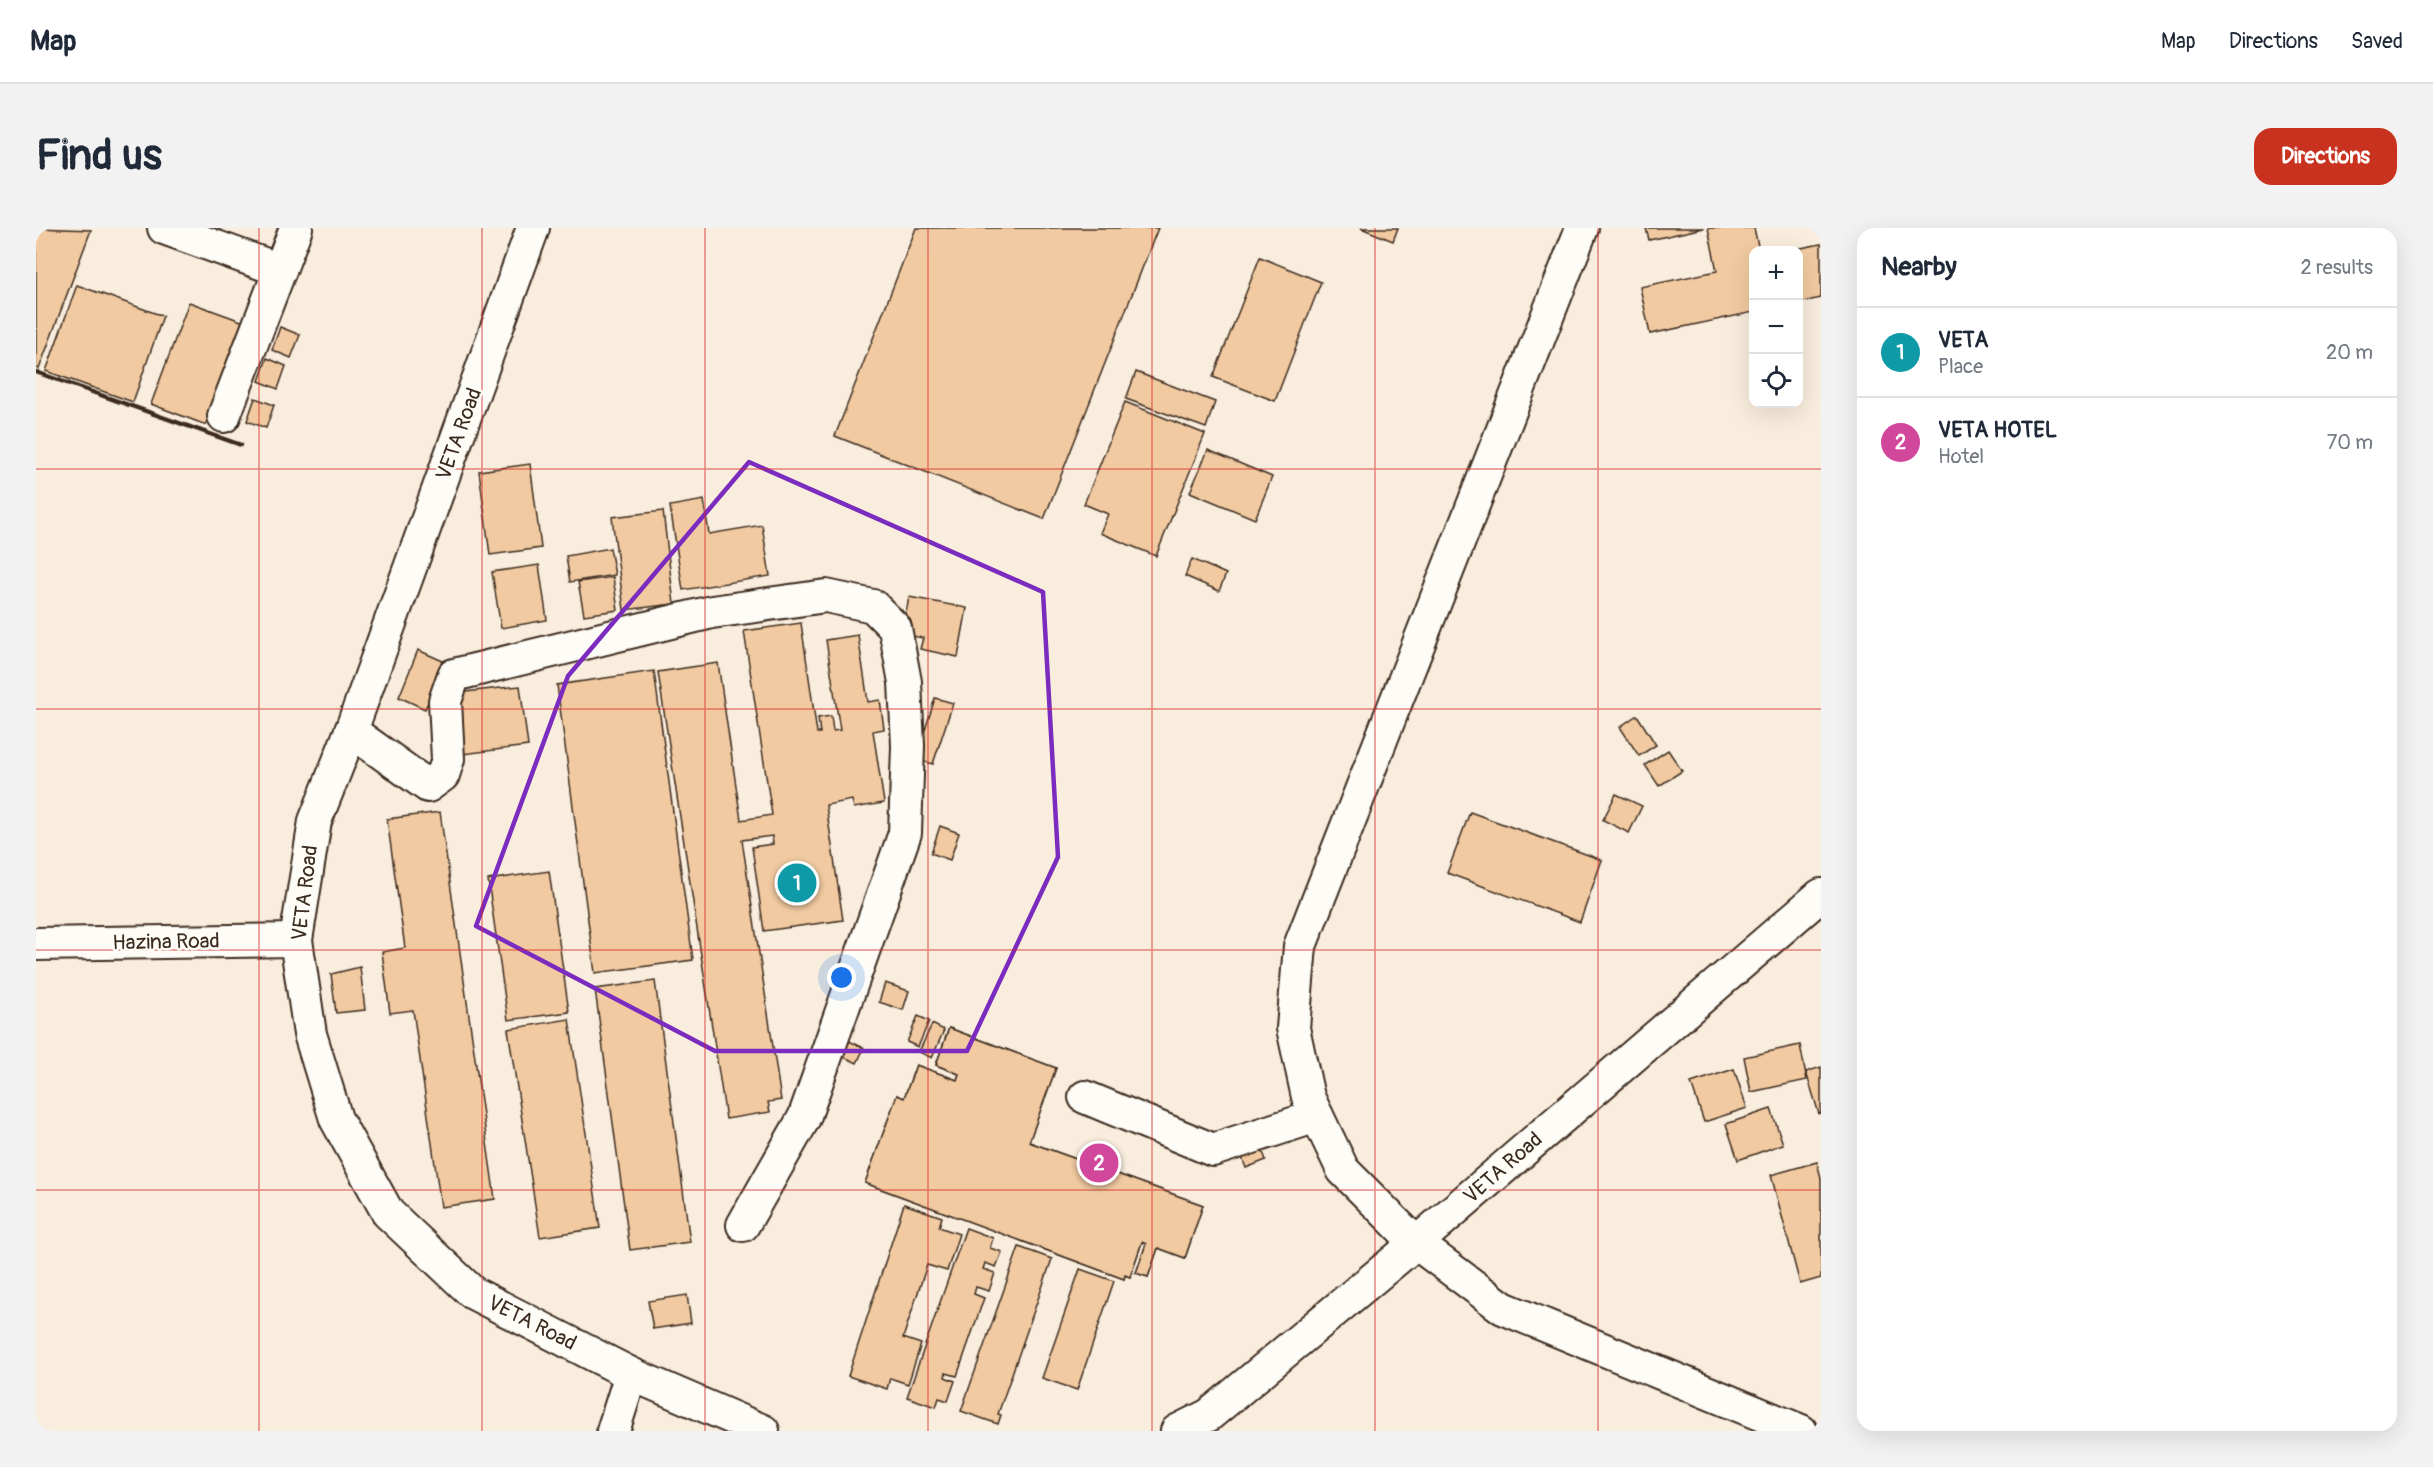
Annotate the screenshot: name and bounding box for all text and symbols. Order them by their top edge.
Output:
text: Map [30,24,76,59]
text: Map [2161,28,2196,55]
text: Directions [2229,28,2318,55]
text: Saved [2351,28,2403,55]
button: Directions [2254,128,2397,185]
text: Find us [36,130,162,182]
map controls [1749,246,1803,408]
button: + [1749,246,1803,300]
text: Nearby [1881,251,1957,283]
text: 2 results [2301,255,2373,280]
button: − [1749,300,1803,354]
text: VETA [1938,326,1988,354]
text: 1 [1897,340,1904,365]
text: 20 m [2326,340,2373,365]
button: locate [1749,354,1803,408]
text: Place [1938,354,1983,379]
street label: VETA Road [430,384,488,484]
text: VETA HOTEL [1938,416,2057,444]
text: 2 [1895,430,1906,455]
text: 70 m [2327,430,2373,455]
text: Hotel [1938,444,1984,469]
street label: VETA Road [286,844,324,942]
pin: 1 [778,860,816,906]
street label: Hazina Road [112,928,220,956]
your location [827,963,856,992]
street label: VETA Road [1458,1126,1548,1210]
pin: 2 [1080,1140,1118,1186]
street label: VETA Road [483,1289,581,1357]

